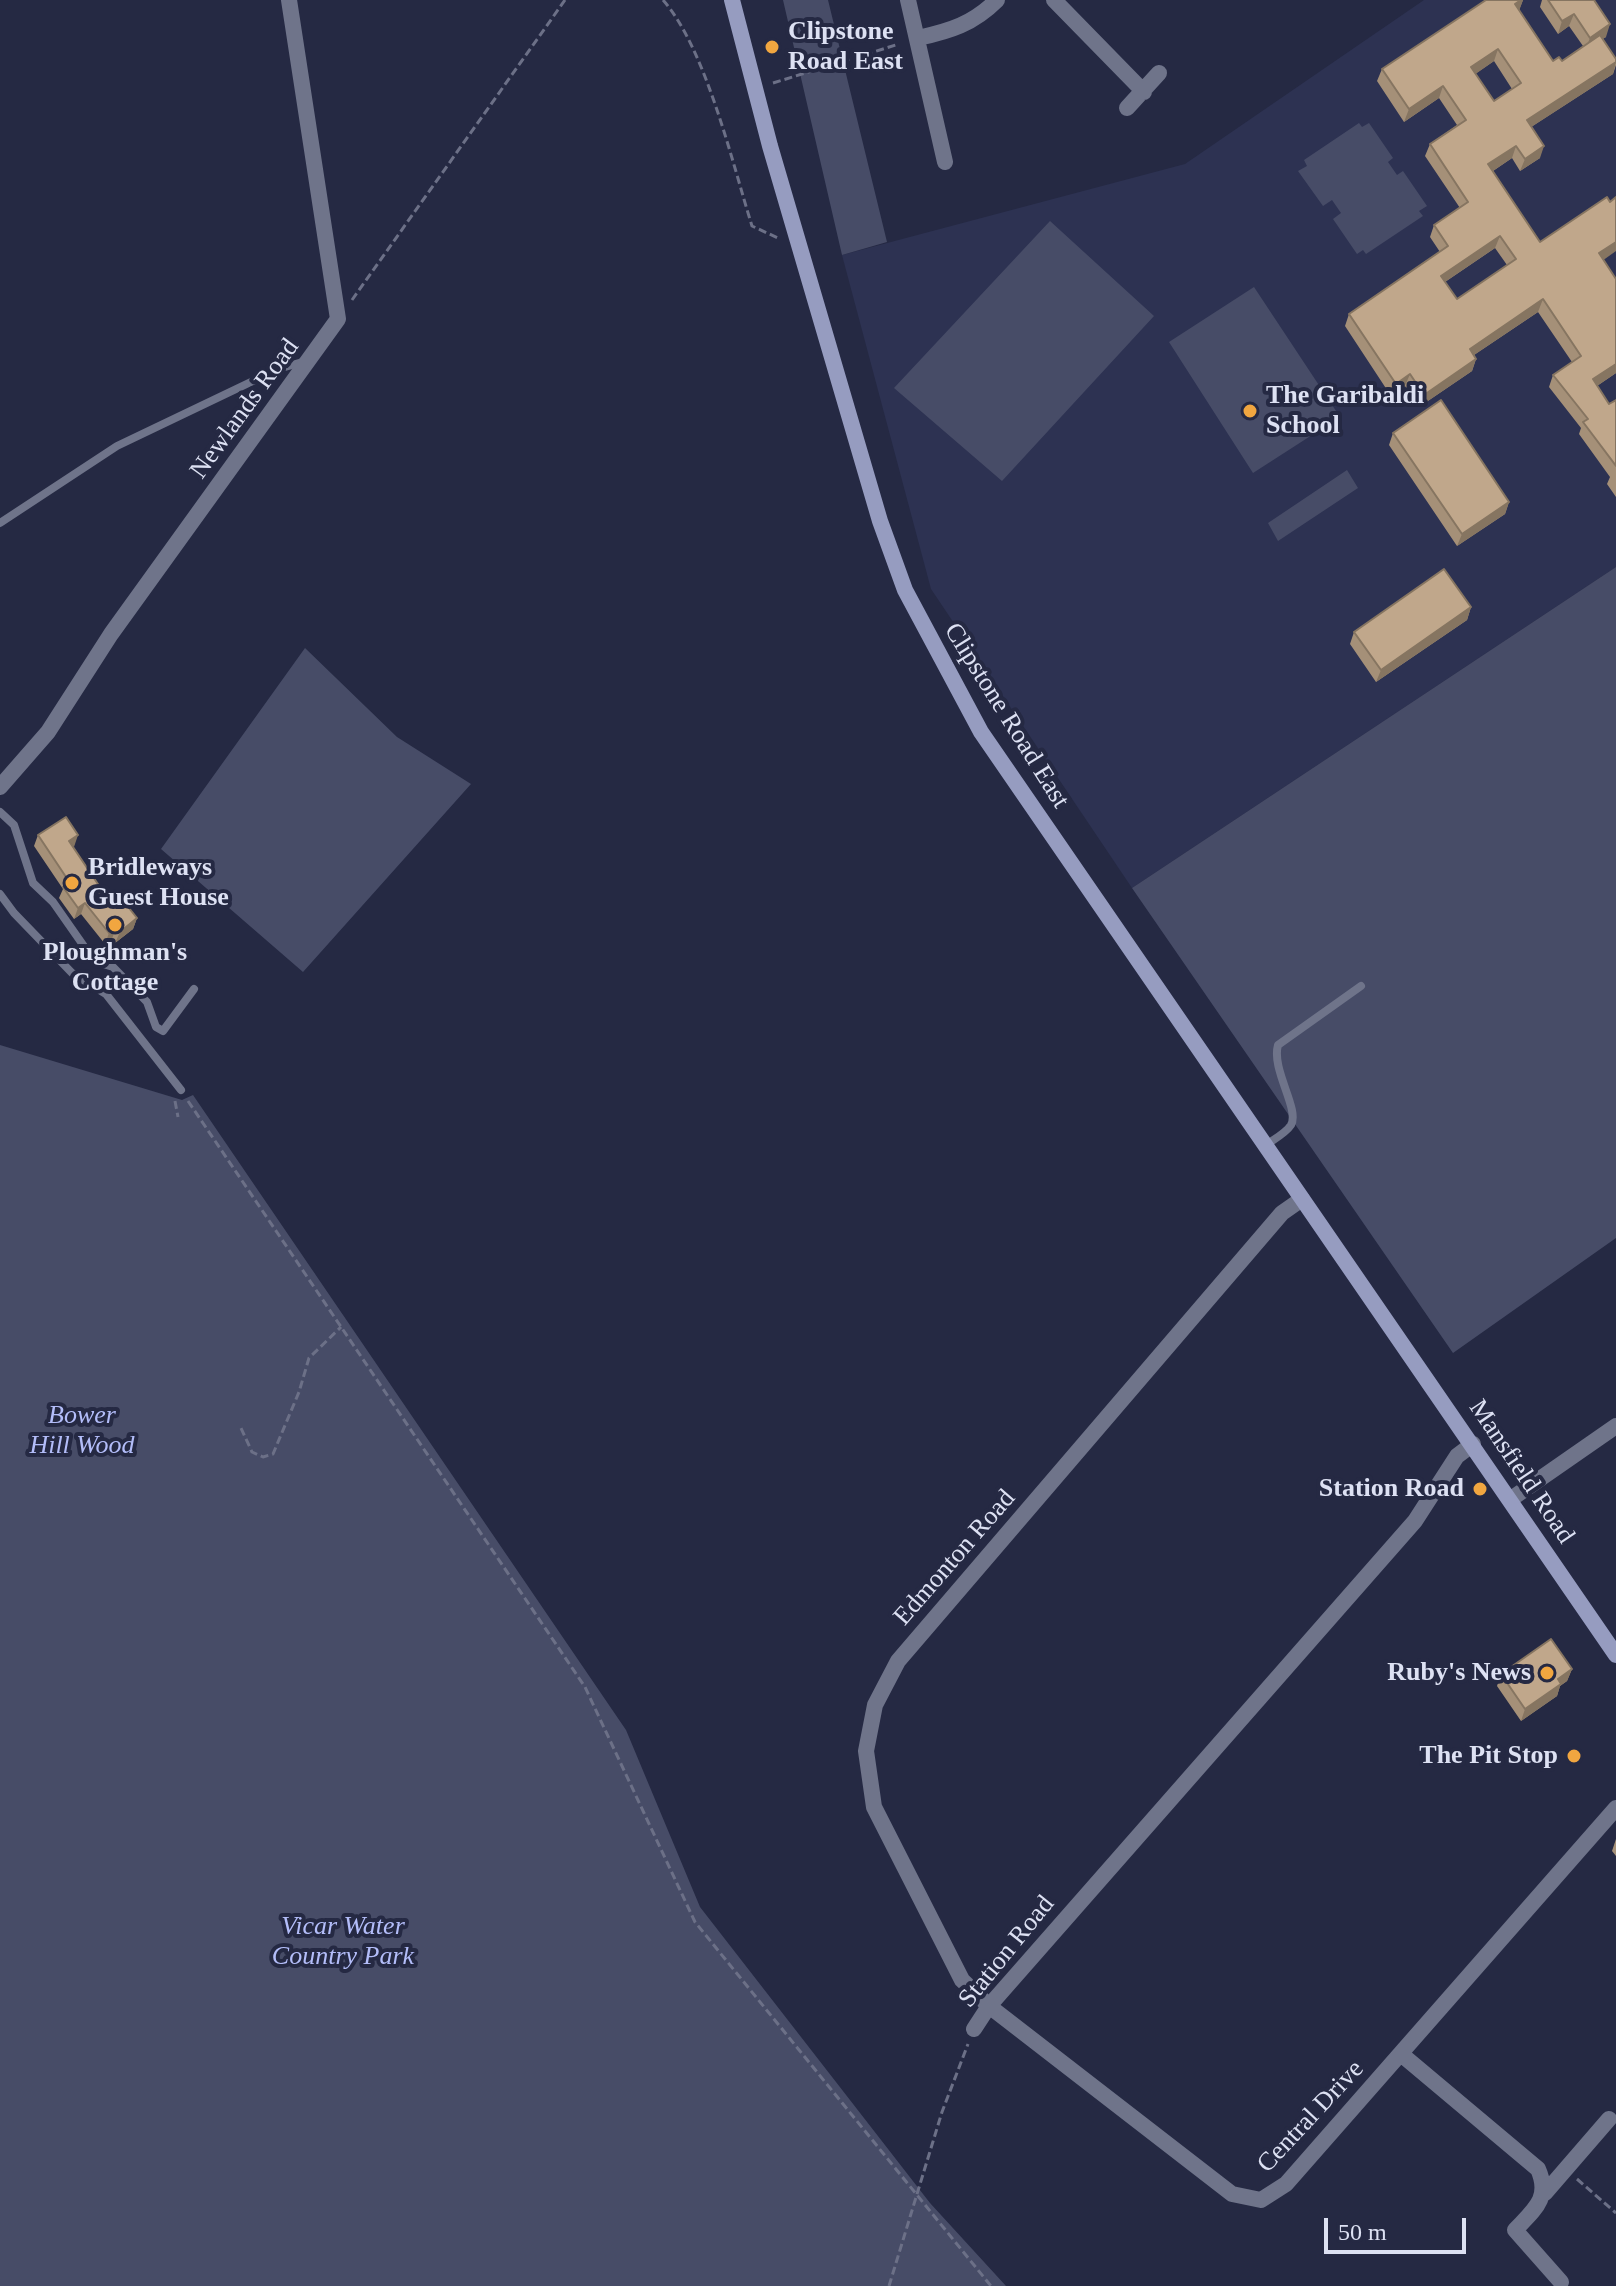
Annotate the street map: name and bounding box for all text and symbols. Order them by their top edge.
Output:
place label: Clipstone Road East [788,16,903,78]
marker: Clipstone Road East [763,38,781,56]
street label: Newlands Road [184,333,306,485]
place label: The Garibaldi School [1266,380,1424,442]
marker: The Garibaldi School [1241,402,1259,420]
street label: Clipstone Road East [937,618,1075,814]
place label: Bridleways Guest House [88,852,229,914]
marker: Bridleways Guest House [63,874,81,892]
marker: Ploughman's Cottage [106,916,124,934]
place label: Ploughman's Cottage [43,937,187,998]
street label: Mansfield Road [1461,1394,1581,1550]
park label: Bower Hill Wood [29,1400,135,1462]
place label: Station Road [1319,1473,1464,1505]
marker: Station Road [1471,1480,1489,1498]
street label: Edmonton Road [888,1484,1022,1632]
place label: Ruby's News [1387,1657,1531,1689]
marker: Ruby's News [1538,1664,1556,1682]
place label: The Pit Stop [1419,1740,1558,1772]
marker: The Pit Stop [1565,1747,1583,1765]
street label: Station Road [952,1890,1062,2014]
park label: Vicar Water Country Park [272,1911,414,1972]
street label: Central Drive [1251,2054,1371,2180]
scale bar [1328,2202,1470,2252]
text: 50 m [1338,2219,1387,2245]

